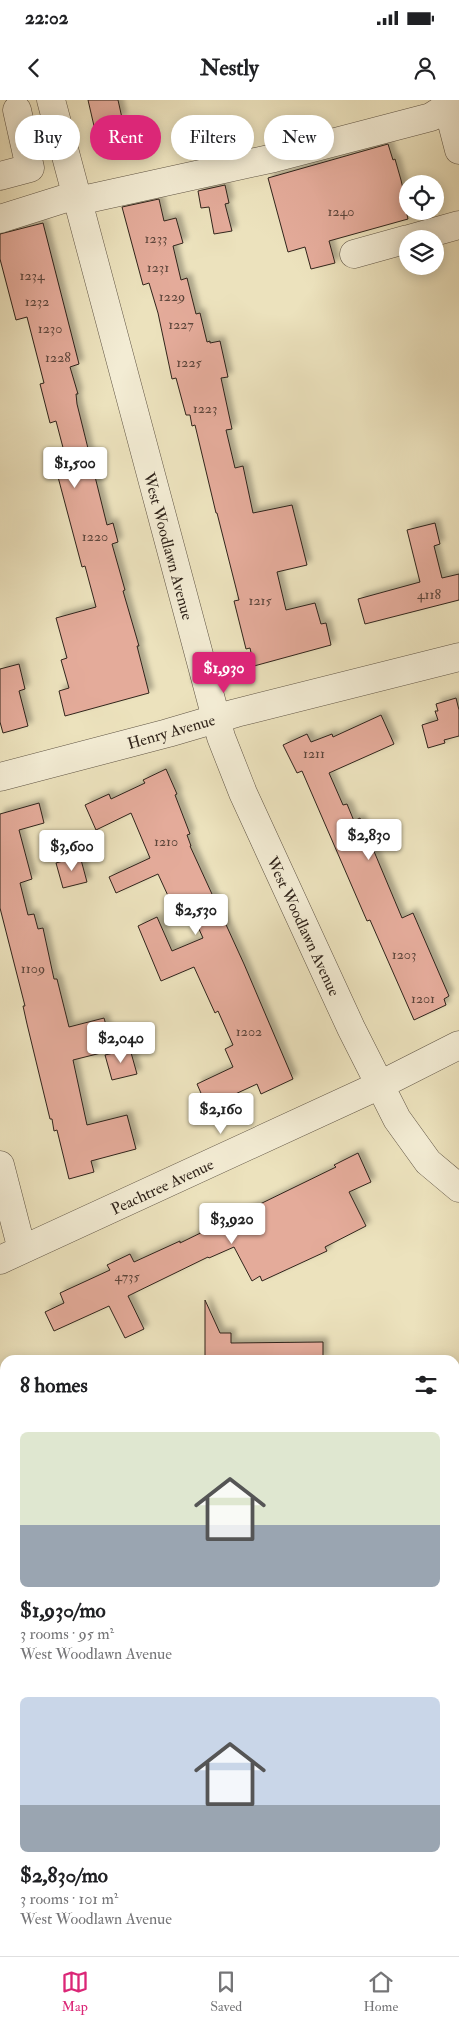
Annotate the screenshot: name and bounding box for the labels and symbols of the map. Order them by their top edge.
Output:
house number: 1240 [328,203,354,220]
house number: 1233 [145,230,167,247]
house number: 1231 [147,259,169,276]
house number: 1234 [20,267,46,284]
house number: 1229 [159,288,185,305]
house number: 1232 [25,293,49,310]
house number: 1227 [168,316,194,333]
house number: 1230 [38,320,62,337]
house number: 1228 [45,349,71,366]
house number: 1225 [176,354,202,371]
house number: 1223 [193,400,217,417]
pin: $1,500 [34,446,116,489]
street label: West Woodlawn Avenue [138,469,197,623]
house number: 1220 [82,528,108,545]
house number: 4118 [417,586,441,603]
house number: 1215 [248,592,272,609]
pin: $1,930 [183,652,265,694]
street label: Henry Avenue [125,710,218,754]
house number: 1211 [303,745,325,762]
pin: $2,830 [328,818,410,861]
pin: $3,600 [31,830,113,872]
house number: 1210 [154,833,178,850]
street label: West Woodlawn Avenue [261,852,344,1000]
pin: $2,530 [155,894,237,936]
house number: 1203 [392,946,416,963]
house number: 1109 [21,960,45,977]
house number: 1201 [411,990,435,1007]
pin: $2,040 [80,1022,162,1064]
house number: 1202 [236,1023,262,1040]
pin: $2,160 [180,1092,262,1135]
street label: Peachtree Avenue [108,1154,217,1219]
pin: $3,920 [191,1202,273,1245]
house number: 4735 [114,1268,140,1285]

